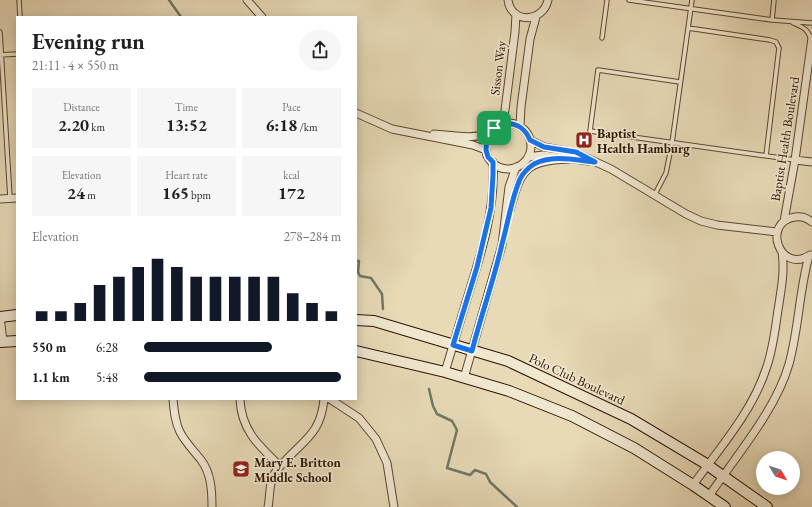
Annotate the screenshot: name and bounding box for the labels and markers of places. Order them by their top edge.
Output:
pin [477,111,511,145]
place label: Baptist Health Hamburg [597,125,690,157]
hospital icon: Baptist Health Hamburg [574,130,594,150]
place label: Mary E. Britton Middle School [254,454,341,486]
school or university icon: Mary E. Britton Middle School [231,459,251,479]

